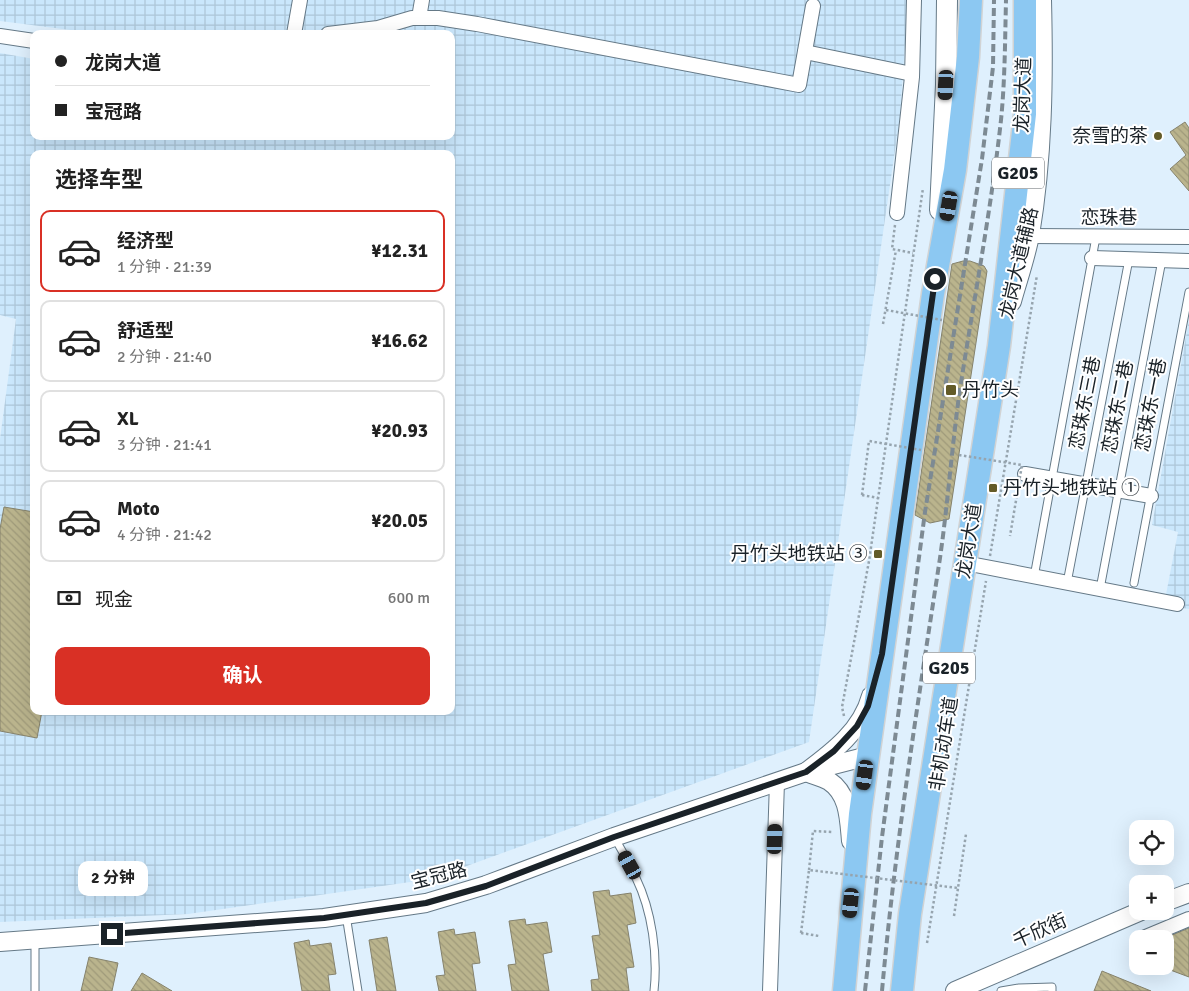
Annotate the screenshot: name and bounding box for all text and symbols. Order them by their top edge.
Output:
text: 龙岗大道 [85,51,161,75]
street label: 龙岗大道 [1010,57,1036,133]
car [937,70,954,100]
text: 宝冠路 [85,100,142,124]
place label: 奈雪的茶 [1072,124,1148,148]
marker: 奈雪的茶 [1152,130,1164,142]
road number: G205 [992,158,1044,188]
text: 选择车型 [55,166,143,193]
car [939,190,958,222]
street label: 龙岗大道辅路 [994,205,1044,321]
street label: 恋珠巷 [1080,206,1138,230]
icon: car [57,229,102,274]
text: 经济型 [117,229,174,253]
text: ¥12.31 [371,239,428,263]
text: 1 分钟 · 21:39 [117,257,212,277]
route start [924,268,946,290]
icon: car [57,319,102,364]
text: 舒适型 [117,319,174,343]
text: ¥16.62 [371,329,428,353]
text: 2 分钟 · 21:40 [117,347,212,367]
street label: 恋珠东三巷 [1064,354,1106,452]
street label: 恋珠东一巷 [1130,356,1172,454]
street label: 恋珠东二巷 [1097,358,1139,456]
place label: 丹竹头 [962,378,1019,402]
marker: 丹竹头 [944,383,958,397]
text: XL [117,407,139,431]
icon: car [57,409,102,454]
text: ¥20.93 [371,419,428,443]
text: 3 分钟 · 21:41 [117,435,212,455]
place label: 丹竹头地铁站 ① [1003,476,1140,500]
marker: 丹竹头地铁站 ① [987,482,999,494]
text: Moto [117,497,160,521]
icon: car [57,499,102,544]
street label: 龙岗大道 [951,502,987,580]
text: ¥20.05 [371,509,428,533]
text: 4 分钟 · 21:42 [117,525,212,545]
place label: 丹竹头地铁站 ③ [731,542,868,566]
marker: 丹竹头地铁站 ③ [872,548,884,560]
icon: cash [55,584,83,612]
text: 现金 [95,588,133,612]
text: 600 m [388,588,430,608]
button: 确认 [55,647,430,705]
road number: G205 [923,652,975,684]
street label: 非机动车道 [925,695,963,793]
car [855,759,874,791]
map controls [1129,820,1174,975]
button: locate [1129,820,1174,865]
car [766,824,783,854]
car [616,848,643,882]
street label: 宝冠路 [408,857,470,895]
callout: 2 分钟 [77,862,147,896]
text: 2 分钟 [91,868,135,888]
button: + [1129,875,1174,920]
car [841,887,860,919]
street label: 千欣街 [1009,908,1071,954]
route end [101,923,123,945]
button: − [1129,930,1174,975]

